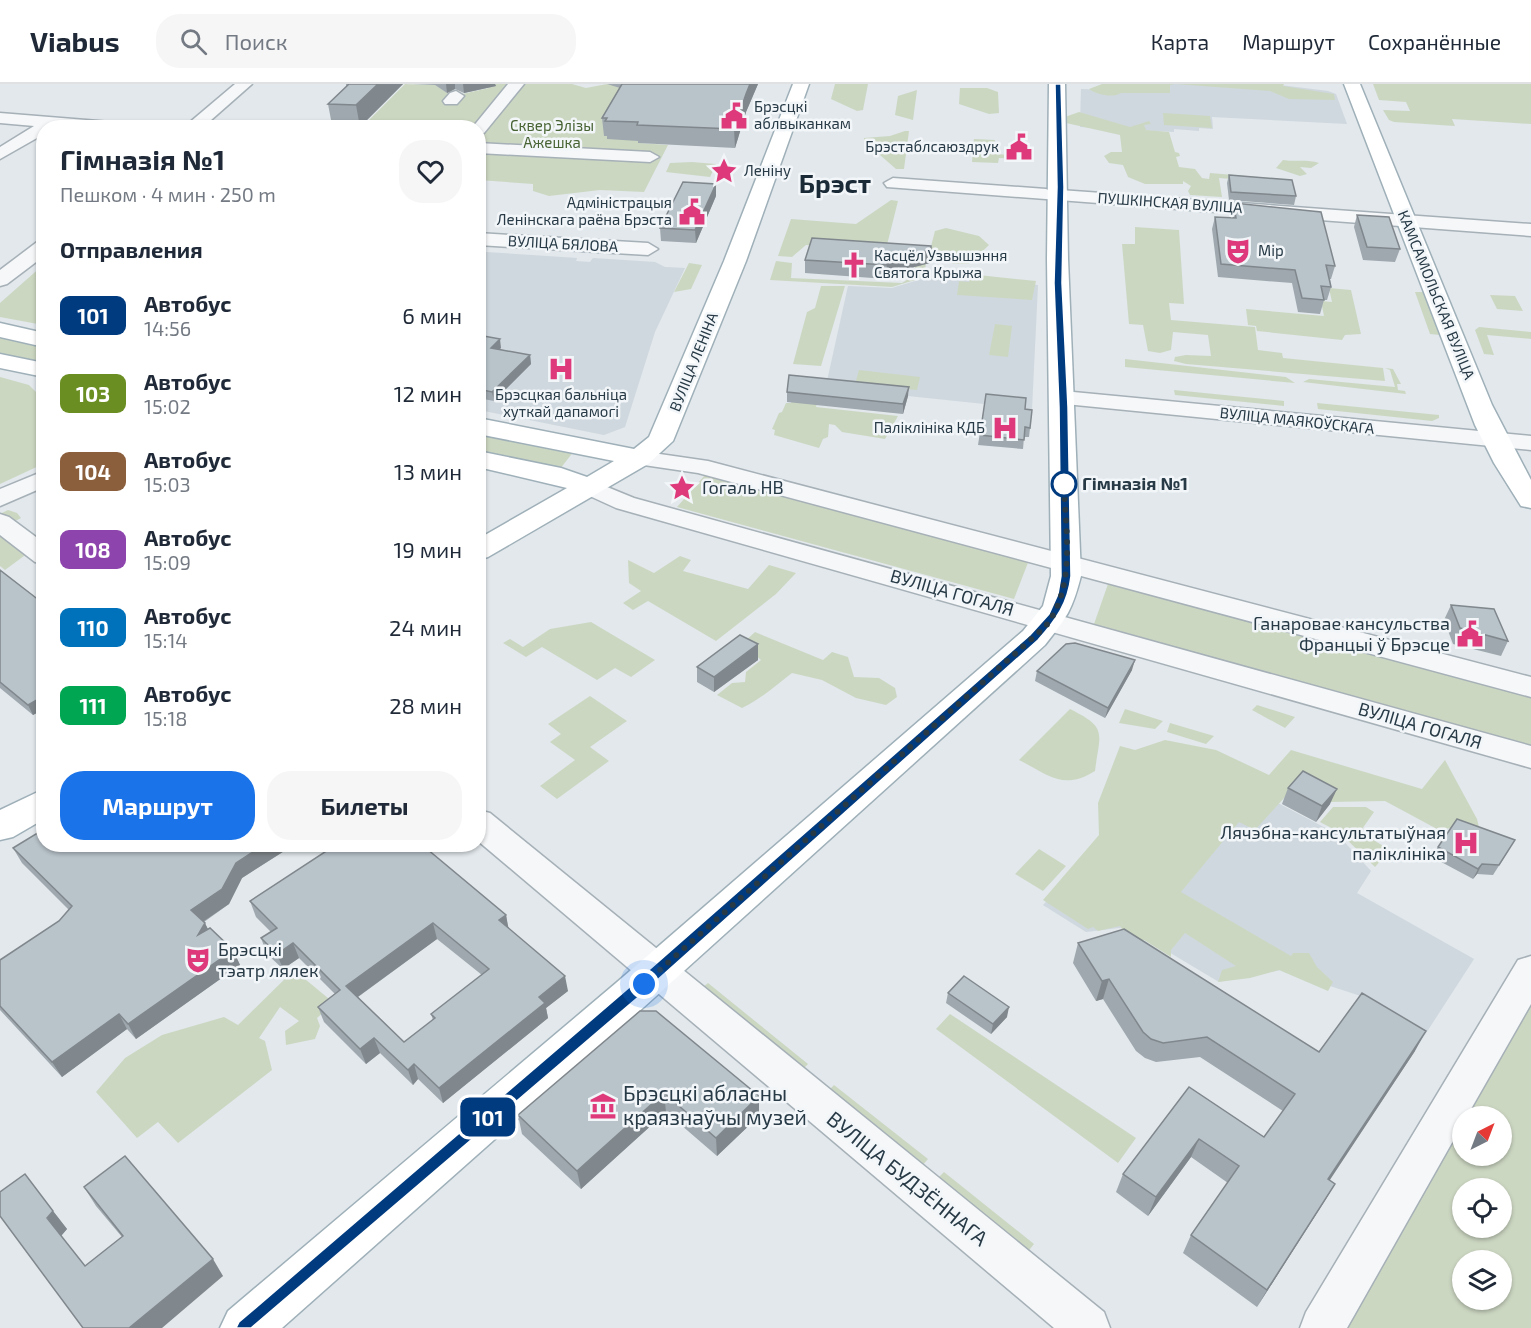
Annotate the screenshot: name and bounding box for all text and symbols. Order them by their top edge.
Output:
search box [156,14,576,68]
text: Viabus [30,24,120,58]
icon: search [177,25,210,58]
text: Поиск [225,28,288,54]
text: Карта [1151,29,1209,54]
text: Маршрут [1242,29,1335,54]
text: Сохранённые [1368,29,1501,54]
place label: Брэсцкі аблвыканкам [754,97,851,132]
public building icon: Брэсцкі аблвыканкам [719,101,749,131]
park label: Сквер Элізы Ажешка [510,116,594,151]
public building icon: Брэстаблсаюздрук [1004,132,1034,162]
place label: Брэстаблсаюздрук [865,137,999,156]
button: heart [399,140,462,203]
text: Гімназія №1 [60,142,225,176]
place icon: Леніну [709,156,739,186]
place label: Леніну [744,161,791,180]
district label: Брэст [799,167,871,198]
text: Пешком · 4 мин · 250 m [60,182,276,206]
street label: ПУШКІНСКАЯ ВУЛІЦА [1097,188,1244,216]
place label: Адміністрацыя Ленінскага раёна Брэста [497,193,672,228]
public building icon: Адміністрацыя Ленінскага раёна Брэста [677,197,707,227]
street label: КАМСАМОЛЬСКАЯ ВУЛІЦА [1395,207,1479,383]
street label: ВУЛІЦА БЯЛОВА [507,231,619,255]
text: Отправления [60,236,203,262]
theatre icon: Мір [1223,236,1253,266]
place label: Мір [1258,241,1284,259]
place label: Касцёл Узвышэння Святога Крыжа [874,246,1007,281]
church icon: Касцёл Узвышэння Святога Крыжа [839,250,869,280]
text: Автобус [144,290,232,316]
text: 6 мин [402,302,462,328]
text: 101 [77,303,109,328]
street label: ВУЛІЦА ЛЕНІНА [665,309,721,414]
text: 14:56 [144,316,191,340]
hospital icon: Брэсцкая бальніца хуткай дапамогі [546,354,576,384]
text: Автобус [144,368,232,394]
text: 12 мин [394,380,462,406]
text: 103 [76,381,110,406]
place label: Брэсцкая бальніца хуткай дапамогі [495,385,627,421]
text: 15:02 [144,394,191,418]
street label: ВУЛІЦА МАЯКОЎСКАГА [1219,403,1376,437]
hospital icon: Паліклініка КДБ [990,413,1020,443]
place label: Паліклініка КДБ [874,418,985,436]
text: Автобус [144,446,232,472]
text: 13 мин [394,458,462,484]
text: 104 [75,459,111,484]
marker: Гімназія №1 [1051,471,1077,497]
text: 15:03 [144,472,191,496]
place label: Гімназія №1 [1082,472,1188,494]
place icon: Гогаль НВ [667,473,697,503]
place label: Гогаль НВ [702,476,784,498]
text: Автобус [144,524,232,550]
text: 19 мин [394,536,462,562]
text: 108 [75,537,111,562]
text: 15:09 [144,550,191,574]
street label: ВУЛІЦА ГОГАЛЯ [888,564,1017,620]
text: Автобус [144,602,232,628]
place label: Ганаровае кансульства Францыі ў Брэсце [1253,612,1450,655]
text: 24 мин [389,614,462,640]
text: 110 [77,615,109,640]
public building icon: Ганаровае кансульства Францыі ў Брэсце [1455,619,1485,649]
text: 15:14 [144,628,188,652]
text: Автобус [144,680,232,706]
text: 28 мин [389,692,462,718]
text: 111 [79,693,107,718]
street label: ВУЛІЦА ГОГАЛЯ [1356,697,1485,753]
text: 15:18 [144,706,188,730]
button: Маршрут [60,771,255,840]
button: Билеты [267,771,462,840]
place label: Лячэбна-кансультатыўная паліклініка [1221,821,1446,864]
hospital icon: Лячэбна-кансультатыўная паліклініка [1451,828,1481,858]
place label: Брэсцкі тэатр лялек [218,938,319,981]
theatre icon: Брэсцкі тэатр лялек [183,945,213,975]
your location [629,969,659,999]
place label: Брэсцкі абласны краязнаўчы музей [623,1080,807,1130]
museum icon: Брэсцкі абласны краязнаўчы музей [588,1091,618,1121]
line badge: 101 [454,1098,522,1136]
text: 101 [472,1105,504,1130]
street label: ВУЛІЦА БУДЗЁННАГА [822,1105,993,1250]
north arrow [1452,1106,1512,1166]
map controls [1452,1106,1512,1310]
button: locate [1452,1178,1512,1238]
button: layers [1452,1250,1512,1310]

